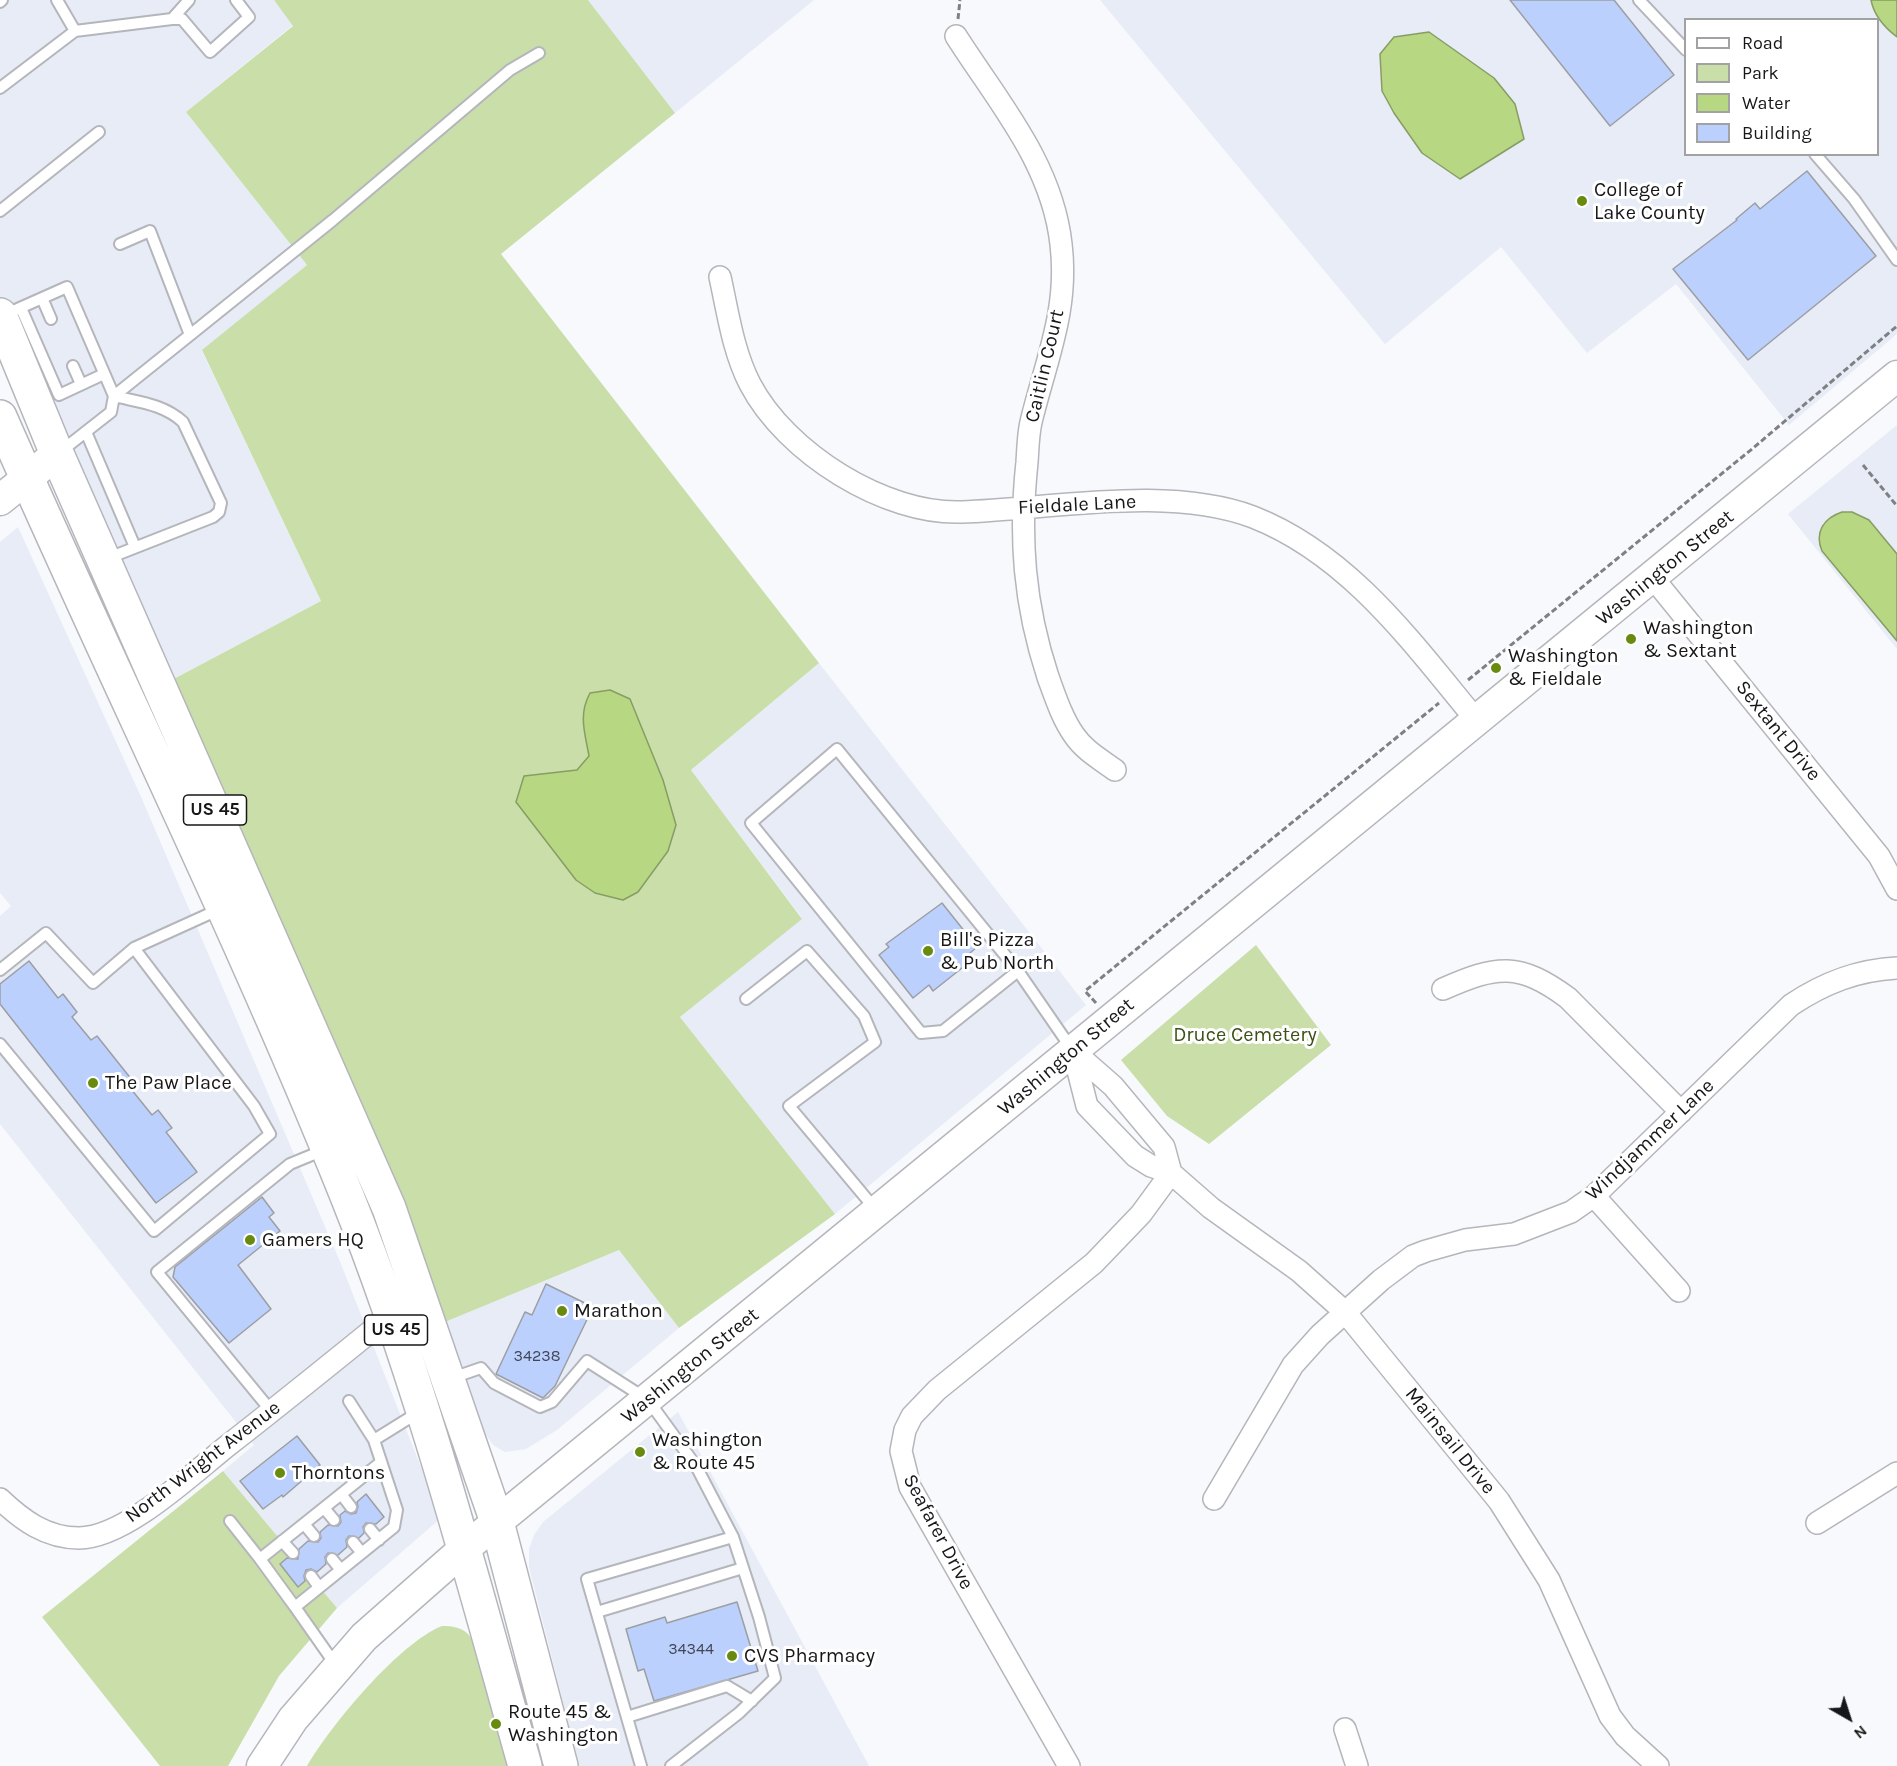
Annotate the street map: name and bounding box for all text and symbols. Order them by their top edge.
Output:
legend [1684,18,1879,156]
text: Road [1742,32,1783,54]
text: Park [1742,62,1779,84]
text: Water [1742,92,1790,114]
text: Building [1742,122,1812,144]
place label: College of Lake County [1594,178,1705,225]
marker: College of Lake County [1575,194,1589,208]
street label: Caitlin Court [1020,307,1070,425]
street label: Fieldale Lane [1017,490,1137,520]
street label: Washington Street [1591,505,1739,631]
place label: Washington & Sextant [1643,616,1754,663]
marker: Washington & Sextant [1624,632,1638,646]
place label: Washington & Fieldale [1508,644,1619,691]
marker: Washington & Fieldale [1489,661,1503,675]
street label: Sextant Drive [1730,676,1826,786]
road number: US 45 [184,795,246,825]
place label: Bill's Pizza & Pub North [940,928,1054,975]
marker: Bill's Pizza & Pub North [921,944,935,958]
street label: Washington Street [993,993,1139,1121]
park label: Druce Cemetery [1173,1023,1317,1047]
place label: The Paw Place [105,1071,232,1095]
street label: Windjammer Lane [1581,1074,1719,1206]
marker: The Paw Place [86,1076,100,1090]
place label: Gamers HQ [262,1228,364,1252]
marker: Gamers HQ [243,1233,257,1247]
place label: Marathon [574,1299,663,1323]
street label: Washington Street [616,1303,764,1429]
marker: Marathon [555,1304,569,1318]
road number: US 45 [364,1315,428,1345]
house number: 34238 [514,1346,560,1366]
street label: Mainsail Drive [1400,1383,1500,1499]
street label: North Wright Avenue [121,1396,285,1528]
place label: Washington & Route 45 [652,1428,763,1475]
marker: Washington & Route 45 [633,1445,647,1459]
place label: Thorntons [292,1461,385,1485]
marker: Thorntons [273,1466,287,1480]
street label: Seafarer Drive [897,1470,979,1594]
house number: 34344 [668,1639,714,1659]
place label: CVS Pharmacy [744,1644,875,1668]
marker: CVS Pharmacy [725,1649,739,1663]
north arrow [1819,1688,1879,1748]
place label: Route 45 & Washington [508,1700,619,1747]
marker: Route 45 & Washington [489,1717,503,1731]
text: N [1850,1721,1871,1743]

